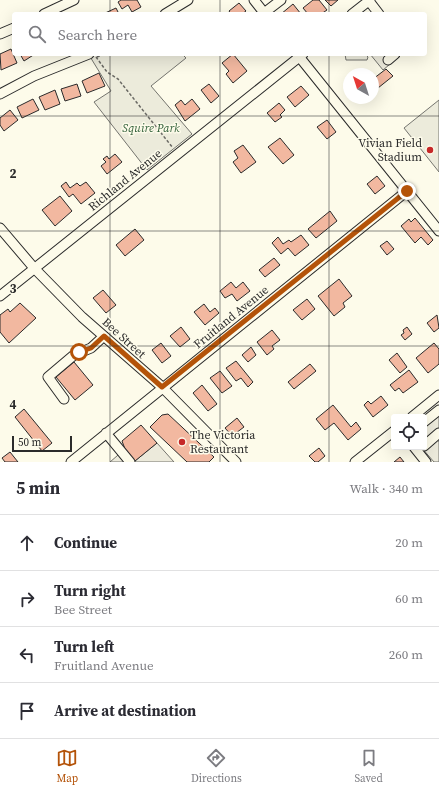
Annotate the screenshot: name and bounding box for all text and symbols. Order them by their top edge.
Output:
search box [12,12,427,56]
icon: search [26,23,48,45]
text: Search here [58,24,137,45]
north arrow [343,68,379,104]
park label: Squire Park [122,120,180,136]
place label: Vivian Field Stadium [358,135,422,165]
street label: Richland Avenue [85,145,165,215]
marker: Vivian Field Stadium [425,145,435,155]
text: 2 [9,165,17,182]
route end [398,182,416,200]
text: 3 [9,280,17,297]
street label: Fruitland Avenue [190,282,272,352]
street label: Bee Street [99,314,149,362]
route start [70,343,88,361]
text: 4 [9,396,17,413]
map controls [391,414,427,450]
button: locate [391,414,427,450]
place label: The Victoria Restaurant [190,427,256,457]
scale bar [12,434,72,453]
text: 50 m [18,435,41,450]
marker: The Victoria Restaurant [177,437,187,447]
text: 5 min [16,476,60,500]
text: Walk · 340 m [350,480,423,497]
icon: ahead [16,532,38,554]
text: Continue [54,532,117,553]
text: 20 m [395,534,423,551]
text: Turn right [54,580,126,601]
icon: right [16,588,38,610]
text: 60 m [395,590,423,607]
text: Bee Street [54,601,112,618]
text: Turn left [54,636,114,657]
icon: left [16,644,38,666]
text: 260 m [389,646,423,663]
text: Fruitland Avenue [54,657,154,674]
icon: arrive [16,700,38,722]
text: Arrive at destination [54,700,196,721]
tab: Map [56,747,78,786]
tab: Directions [191,747,242,786]
tab: Saved [354,747,383,786]

